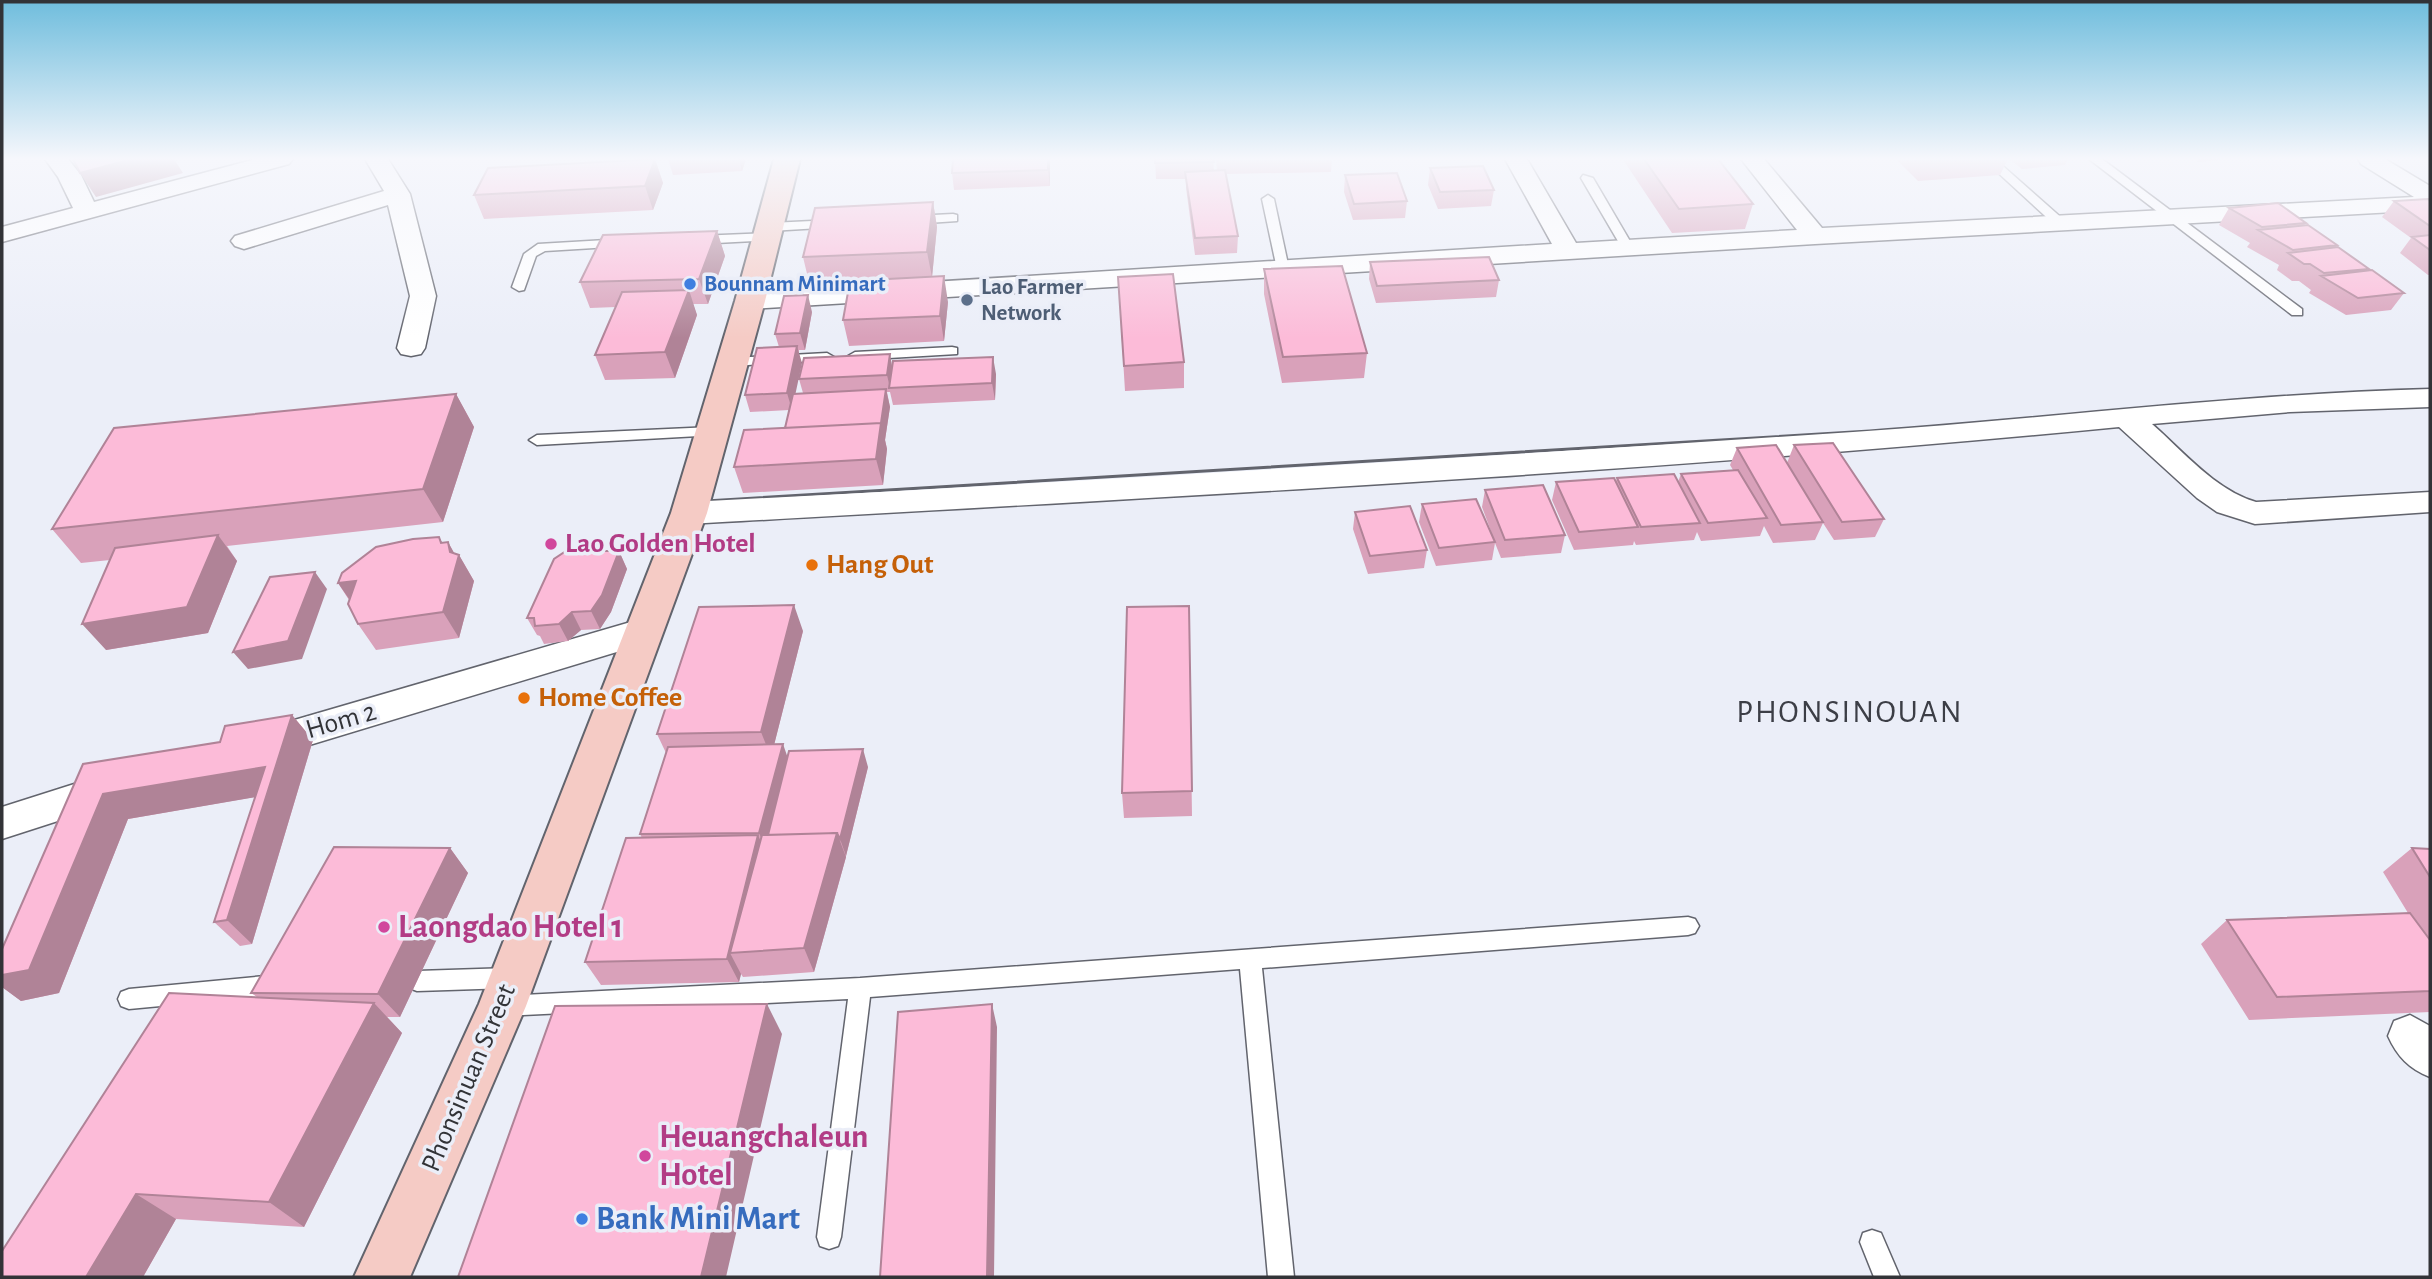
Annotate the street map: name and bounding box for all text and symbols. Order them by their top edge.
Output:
place label: Bounnam Minimart [704,273,886,296]
marker: Bounnam Minimart [682,276,698,292]
place label: Lao Farmer Network [981,276,1083,325]
marker: Lao Farmer Network [959,292,975,308]
place label: Lao Golden Hotel [565,530,756,558]
marker: Lao Golden Hotel [543,536,559,552]
place label: Hang Out [826,551,934,579]
marker: Hang Out [804,557,820,573]
place label: Home Coffee [538,684,682,712]
marker: Home Coffee [516,690,532,706]
district label: PHONSINOUAN [1736,696,1964,728]
street label: Hom 2 [303,698,379,744]
place label: Laongdao Hotel 1 [398,911,623,944]
marker: Laongdao Hotel 1 [376,919,392,935]
street label: Phonsinuan Street [417,980,521,1176]
place label: Heuangchaleun Hotel [659,1121,868,1192]
marker: Heuangchaleun Hotel [637,1148,653,1164]
place label: Bank Mini Mart [596,1203,800,1236]
marker: Bank Mini Mart [574,1211,590,1227]

